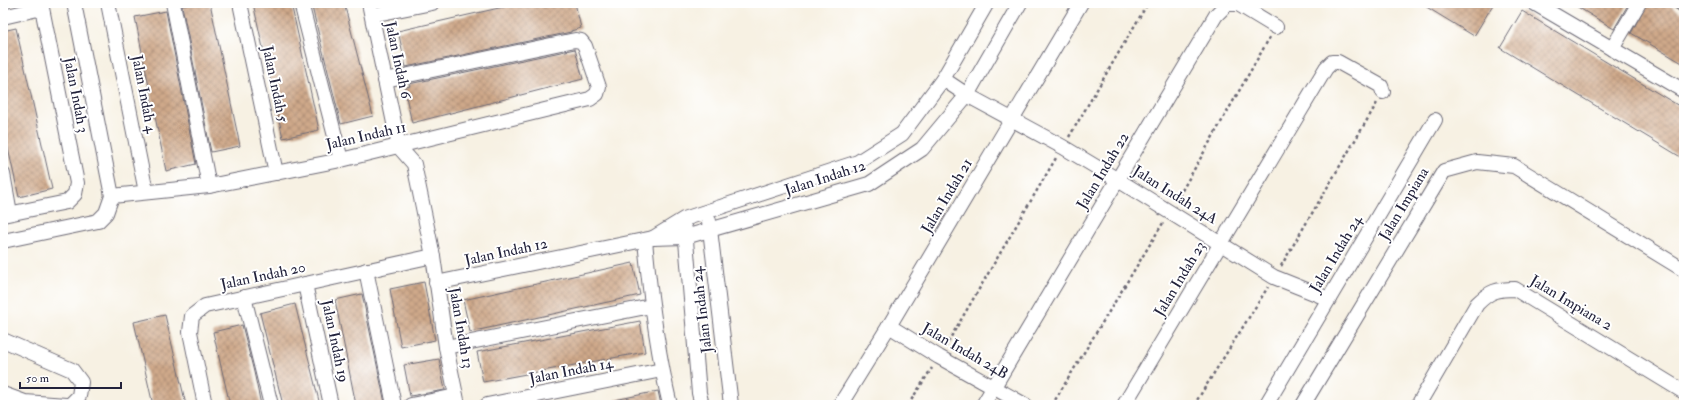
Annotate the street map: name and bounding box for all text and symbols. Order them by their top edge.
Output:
street label: Jalan Indah 6 [379,19,416,102]
street label: Jalan Indah 5 [256,43,292,125]
street label: Jalan Indah 4 [126,52,161,136]
street label: Jalan Indah 3 [58,54,93,135]
street label: Jalan Indah 11 [323,118,408,156]
street label: Jalan Indah 22 [1072,129,1134,214]
street label: Jalan Indah 21 [917,155,978,238]
street label: Jalan Indah 12 [781,156,869,201]
street label: Jalan Indah 24A [1128,161,1221,230]
street label: Jalan Impiana [1374,163,1435,245]
street label: Jalan Indah 24 [1305,211,1368,297]
street label: Jalan Indah 12 [462,234,550,271]
street label: Jalan Indah 23 [1150,238,1211,321]
street label: Jalan Indah 20 [218,258,307,295]
street label: Jalan Indah 24 [687,265,718,355]
street label: Jalan Impiana 2 [1525,270,1616,336]
street label: Jalan Indah 13 [443,285,477,370]
street label: Jalan Indah 19 [316,297,353,384]
street label: Jalan Indah 24B [917,318,1012,384]
street label: Jalan Indah 14 [527,353,615,390]
scale bar [20,364,121,390]
text: 50 m [26,371,50,386]

